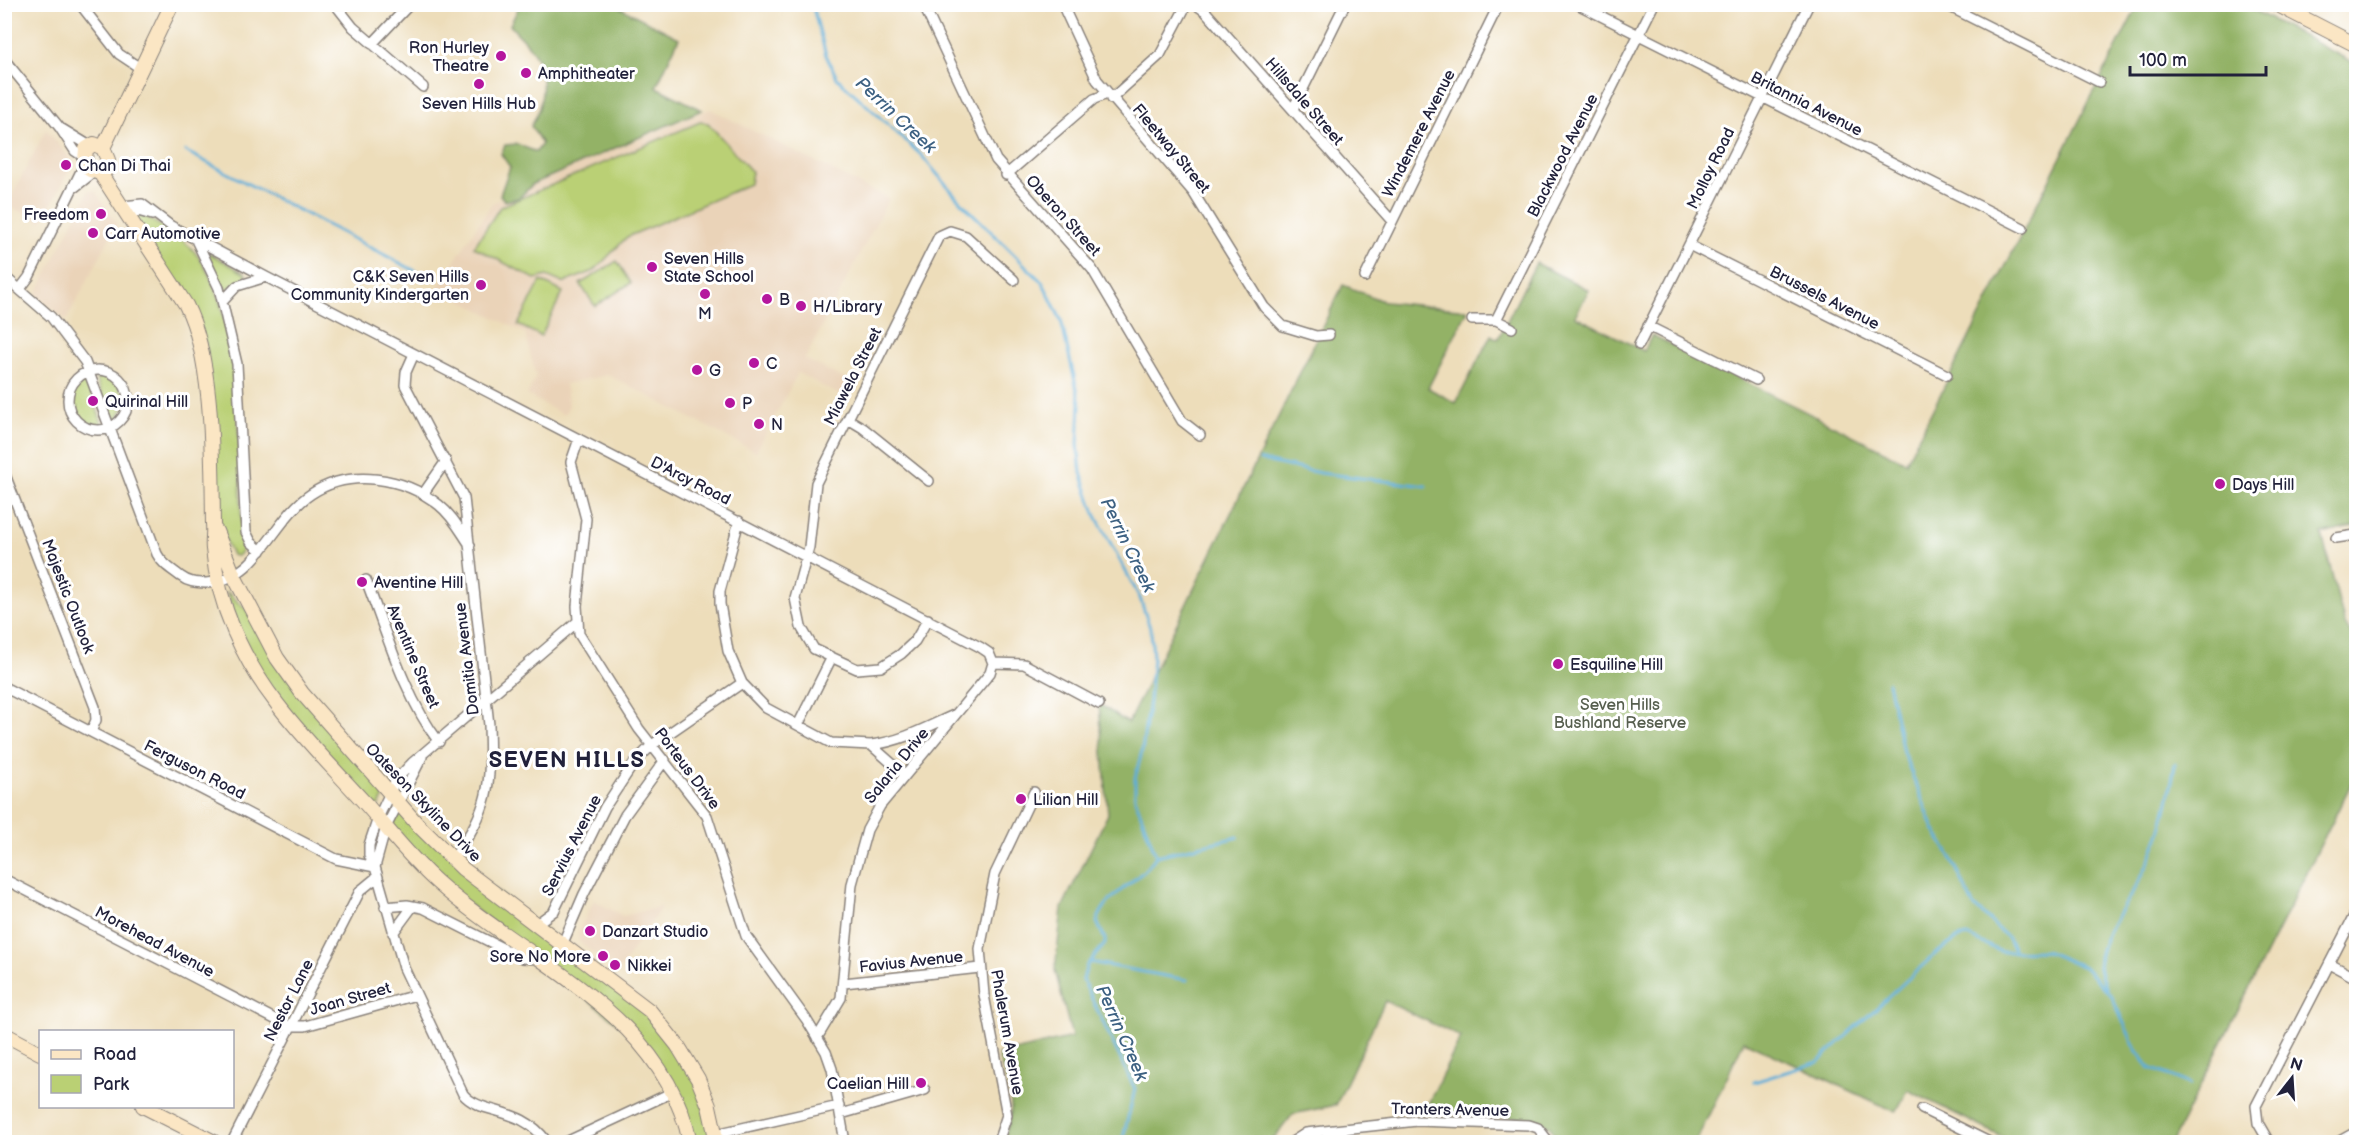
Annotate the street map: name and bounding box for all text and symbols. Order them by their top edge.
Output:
place label: Ron Hurley Theatre [409,39,490,76]
scale bar [2130,39,2266,77]
marker: Ron Hurley Theatre [494,49,508,63]
text: 100 m [2139,50,2187,71]
street label: Hillsdale Street [1261,54,1347,150]
place label: Amphitheater [538,65,635,84]
marker: Amphitheater [519,66,533,80]
street label: Windemere Avenue [1379,66,1460,201]
street label: Britannia Avenue [1747,68,1866,141]
water label: Perrin Creek [851,73,941,159]
marker: Seven Hills Hub [472,77,486,91]
street label: Blackwood Avenue [1524,90,1603,220]
place label: Seven Hills Hub [422,95,536,114]
street label: Fleetway Street [1128,100,1214,198]
street label: Molloy Road [1684,125,1739,212]
place label: Chan Di Thai [78,157,171,176]
marker: Chan Di Thai [59,158,73,172]
street label: Oberon Street [1022,172,1104,260]
place label: Freedom [24,206,89,225]
marker: Freedom [94,207,108,221]
place label: Carr Automotive [105,225,221,244]
marker: Carr Automotive [86,226,100,240]
place label: Seven Hills State School [664,250,754,287]
marker: Seven Hills State School [645,260,659,274]
street label: Brussels Avenue [1766,263,1883,334]
place label: C&K Seven Hills Community Kindergarten [291,268,469,305]
marker: C&K Seven Hills Community Kindergarten [474,278,488,292]
marker: M [698,287,712,301]
place label: B [779,291,790,310]
marker: B [760,292,774,306]
place label: H/Library [813,298,883,317]
marker: H/Library [794,299,808,313]
place label: M [698,305,712,324]
street label: Miawela Street [821,325,886,429]
place label: C [766,355,777,374]
marker: C [747,356,761,370]
place label: G [709,362,721,381]
marker: G [690,363,704,377]
place label: Quirinal Hill [105,393,188,412]
marker: Quirinal Hill [86,394,100,408]
place label: P [742,395,752,414]
marker: P [723,396,737,410]
place label: N [771,416,783,435]
marker: N [752,417,766,431]
street label: D'Arcy Road [647,453,733,510]
place label: Days Hill [2232,476,2294,495]
marker: Days Hill [2213,477,2227,491]
water label: Perrin Creek [1096,495,1160,597]
street label: Majestic Outlook [37,537,98,657]
place label: Aventine Hill [374,574,463,593]
marker: Aventine Hill [355,575,369,589]
street label: Domitia Avenue [451,601,484,716]
street label: Aventine Street [382,602,443,711]
place label: Esquiline Hill [1570,656,1663,675]
marker: Esquiline Hill [1551,657,1565,671]
park label: Seven Hills Bushland Reserve [1554,696,1687,733]
street label: Porteus Drive [650,724,724,814]
street label: Salaria Drive [861,724,934,808]
street label: Ferguson Road [140,737,248,804]
street label: Oateson Skyline Drive [361,740,485,867]
district label: SEVEN HILLS [489,747,645,774]
street label: Servius Avenue [539,791,606,900]
place label: Lilian Hill [1033,791,1098,810]
marker: Lilian Hill [1014,792,1028,806]
street label: Morehead Avenue [91,903,218,982]
place label: Danzart Studio [602,923,708,942]
marker: Danzart Studio [583,924,597,938]
place label: Sore No More [490,948,592,967]
street label: Favius Avenue [858,948,965,977]
marker: Sore No More [596,949,610,963]
street label: Nestor Lane [261,956,318,1045]
place label: Nikkei [627,957,671,976]
marker: Nikkei [608,958,622,972]
street label: Phalerum Avenue [986,968,1027,1097]
street label: Joan Street [308,979,393,1020]
water label: Perrin Creek [1091,982,1152,1085]
legend [39,1030,234,1108]
text: Road [93,1044,137,1065]
north arrow [2262,1048,2322,1108]
text: N [2287,1054,2304,1076]
text: Park [93,1074,129,1095]
place label: Caelian Hill [827,1075,909,1094]
marker: Caelian Hill [914,1076,928,1090]
street label: Tranters Avenue [1391,1100,1510,1121]

